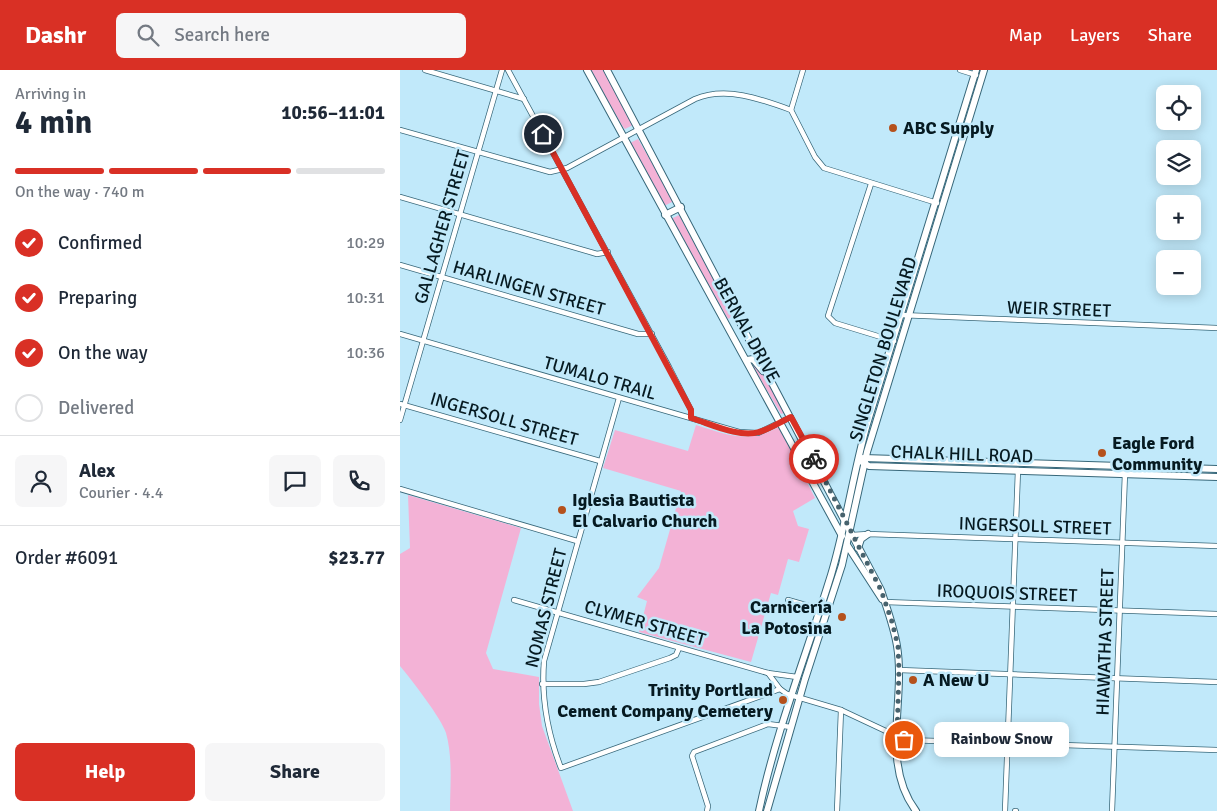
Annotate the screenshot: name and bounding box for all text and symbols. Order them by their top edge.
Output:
search box [116,13,466,58]
text: Dashr [25,20,86,50]
icon: search [134,21,162,49]
text: Search here [174,23,270,47]
text: Map [1009,24,1042,46]
text: Layers [1070,24,1120,46]
text: Share [1148,24,1192,46]
text: Arriving in [15,84,86,104]
map controls [1156,85,1201,295]
button: locate [1156,85,1201,130]
text: 10:56–11:01 [281,101,385,125]
text: 4 min [15,103,92,142]
pin [522,113,564,155]
place label: ABC Supply [903,117,994,139]
icon: home [529,120,557,148]
marker: ABC Supply [887,122,899,134]
button: layers [1156,140,1201,185]
street label: GALLAGHER STREET [410,147,475,306]
text: On the way · 740 m [15,182,145,202]
button: + [1156,195,1201,240]
icon: check [15,229,43,257]
text: Confirmed [58,231,142,255]
text: 10:29 [346,233,385,253]
button: − [1156,250,1201,295]
street label: SINGLETON BOULEVARD [844,254,922,444]
street label: HARLINGEN STREET [450,256,608,320]
street label: BERNAL DRIVE [709,274,785,386]
icon: check [15,284,43,312]
text: Preparing [58,286,137,310]
text: 10:31 [346,288,385,308]
street label: WEIR STREET [1007,296,1111,322]
icon: check [15,339,43,367]
text: On the way [58,341,148,365]
text: 10:36 [346,343,385,363]
street label: TUMALO TRAIL [541,351,659,405]
street label: INGERSOLL STREET [428,387,581,451]
text: Delivered [58,396,134,420]
place label: Eagle Ford Community [1112,432,1202,475]
courier [789,434,839,484]
street label: CHALK HILL ROAD [890,441,1034,467]
icon: bike [800,445,828,473]
marker: Eagle Ford Community [1096,447,1108,459]
button: person [15,455,67,507]
button: chat [269,455,321,507]
button: phone [333,455,385,507]
text: Alex [79,459,115,483]
text: Courier · 4.4 [79,483,163,503]
place label: Iglesia Bautista El Calvario Church [572,489,718,532]
marker: Iglesia Bautista El Calvario Church [556,504,568,516]
street label: INGERSOLL STREET [958,512,1112,540]
text: Order #6091 [15,546,118,570]
text: $23.77 [328,546,385,570]
street label: NOMAS STREET [521,546,571,670]
street label: HIAWATHA STREET [1091,568,1119,716]
street label: IROQUOIS STREET [936,580,1078,606]
street label: CLYMER STREET [582,595,708,651]
place label: Carnicería La Potosina [741,596,832,639]
marker: Carnicería La Potosina [836,611,848,623]
place label: A New U [923,669,989,691]
marker: A New U [907,674,919,686]
place label: Trinity Portland Cement Company Cemetery [557,679,773,722]
marker: Trinity Portland Cement Company Cemetery [777,694,789,706]
pin [883,719,925,761]
callout: Rainbow Snow [934,722,1069,758]
icon: bag [890,726,918,754]
text: Rainbow Snow [950,729,1053,749]
button: Help [15,743,195,801]
button: Share [205,743,385,801]

